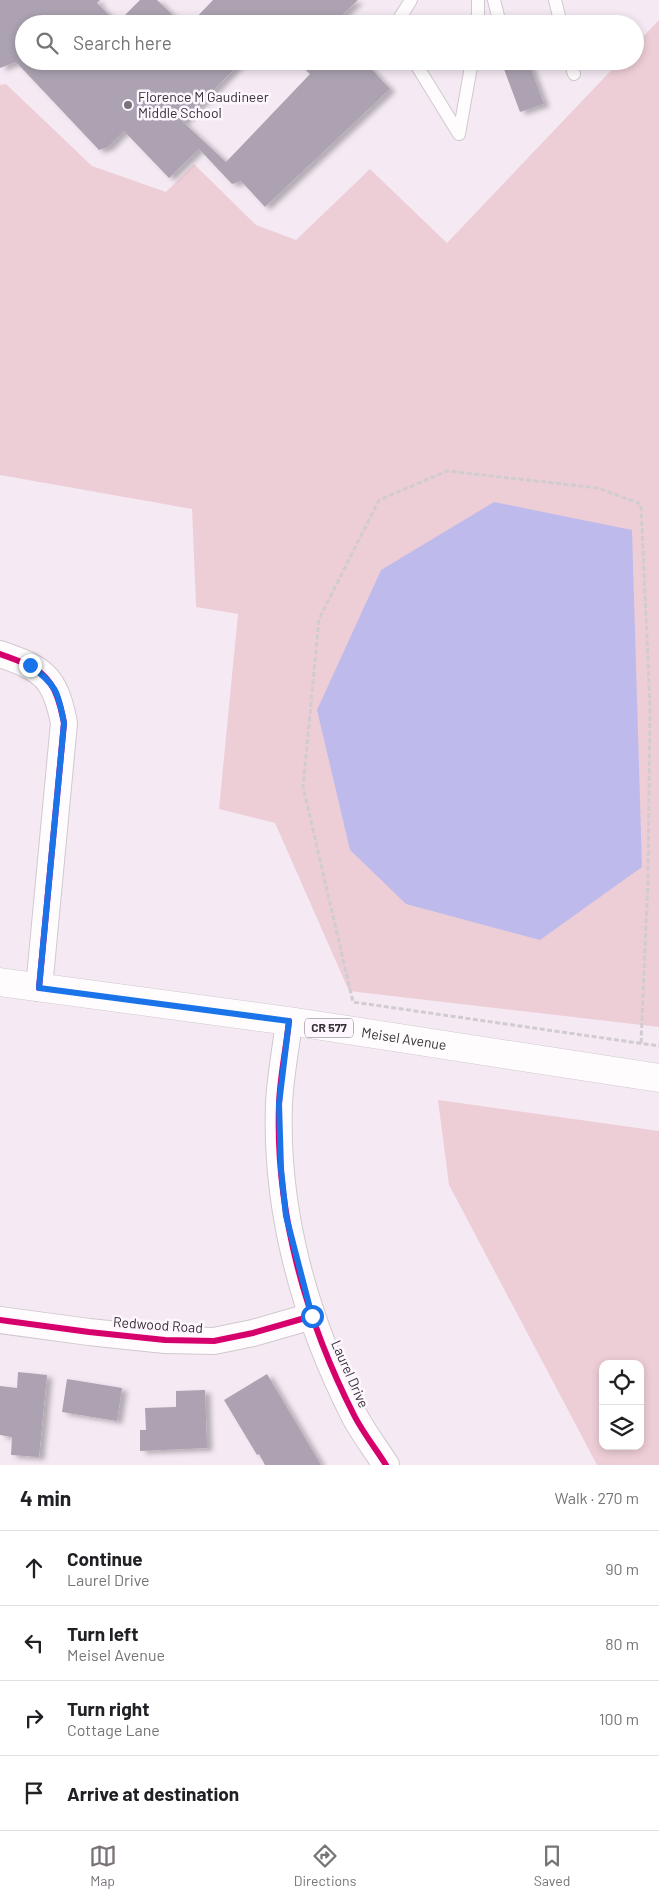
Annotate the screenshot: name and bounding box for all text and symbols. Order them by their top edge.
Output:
search box [15,15,644,70]
icon: search [33,29,61,57]
text: Search here [73,31,172,54]
place label: Florence M Gaudineer Middle School [138,88,269,121]
marker: Florence M Gaudineer Middle School [122,99,134,111]
route end [19,654,42,677]
road number: CR 577 [305,1018,353,1038]
street label: Meisel Avenue [360,1023,448,1053]
route start [301,1305,324,1328]
street label: Redwood Road [112,1313,204,1336]
street label: Laurel Drive [328,1337,373,1410]
map controls [599,1360,644,1450]
button: locate [599,1360,644,1405]
button: layers [599,1405,644,1450]
text: 4 min [20,1485,71,1510]
text: Walk · 270 m [554,1488,639,1507]
text: Continue [67,1547,143,1570]
icon: ahead [20,1554,48,1582]
text: 90 m [605,1559,639,1578]
text: Laurel Drive [67,1570,150,1589]
text: Turn left [67,1622,138,1645]
icon: left [20,1629,48,1657]
text: 80 m [605,1634,639,1653]
text: Meisel Avenue [67,1645,165,1664]
text: Turn right [67,1697,149,1720]
icon: right [20,1704,48,1732]
text: 100 m [599,1709,639,1728]
text: Cottage Lane [67,1720,160,1739]
icon: arrive [20,1779,48,1807]
text: Arrive at destination [67,1782,239,1805]
tab: Map [89,1842,117,1889]
tab: Directions [294,1842,356,1889]
tab: Saved [534,1842,570,1889]

